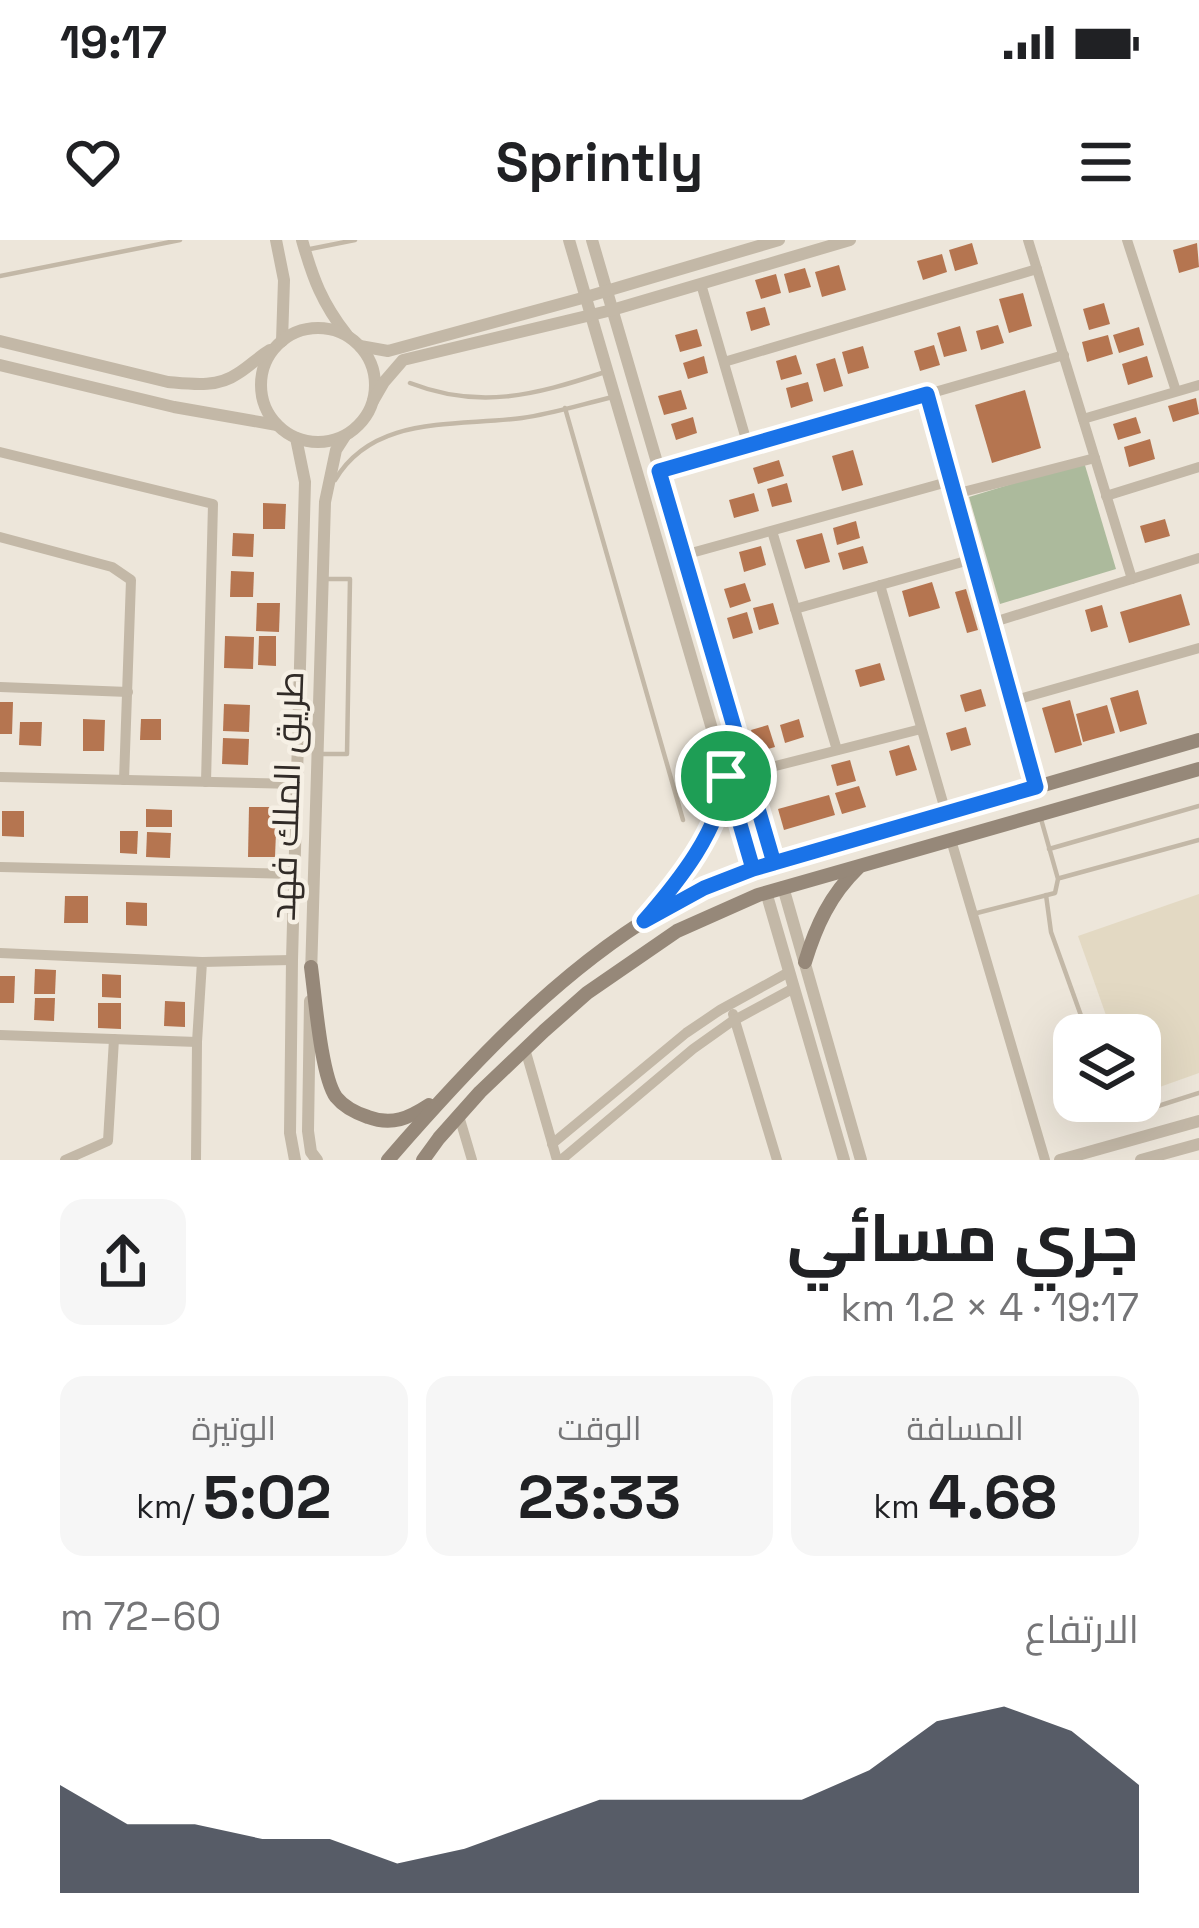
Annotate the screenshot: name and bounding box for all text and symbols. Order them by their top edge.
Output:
text: 19:17 [60,14,167,71]
text: Sprintly [496,128,703,197]
icon: heart [60,129,126,195]
icon: menu [1073,129,1139,195]
street label: طريق الملك فهد [260,670,314,922]
pin [675,725,777,827]
icon: arrive [693,743,759,809]
map controls [1053,1014,1161,1122]
button: layers [1053,1014,1161,1122]
text: جري مسائي [787,1196,1139,1280]
button: share [60,1199,186,1325]
text: 19:17 · 4 × 1.2 km [840,1283,1139,1332]
text: الوتيرة [191,1408,276,1450]
text: الوقت [557,1408,642,1450]
text: المسافة [906,1408,1024,1450]
text: 5:02 [203,1459,331,1536]
text: 23:33 [518,1459,681,1536]
text: 4.68 [928,1459,1057,1536]
text: /km [136,1486,203,1528]
text: km [874,1486,928,1528]
text: 60–72 m [60,1592,221,1641]
text: الارتفاع [1025,1605,1139,1654]

